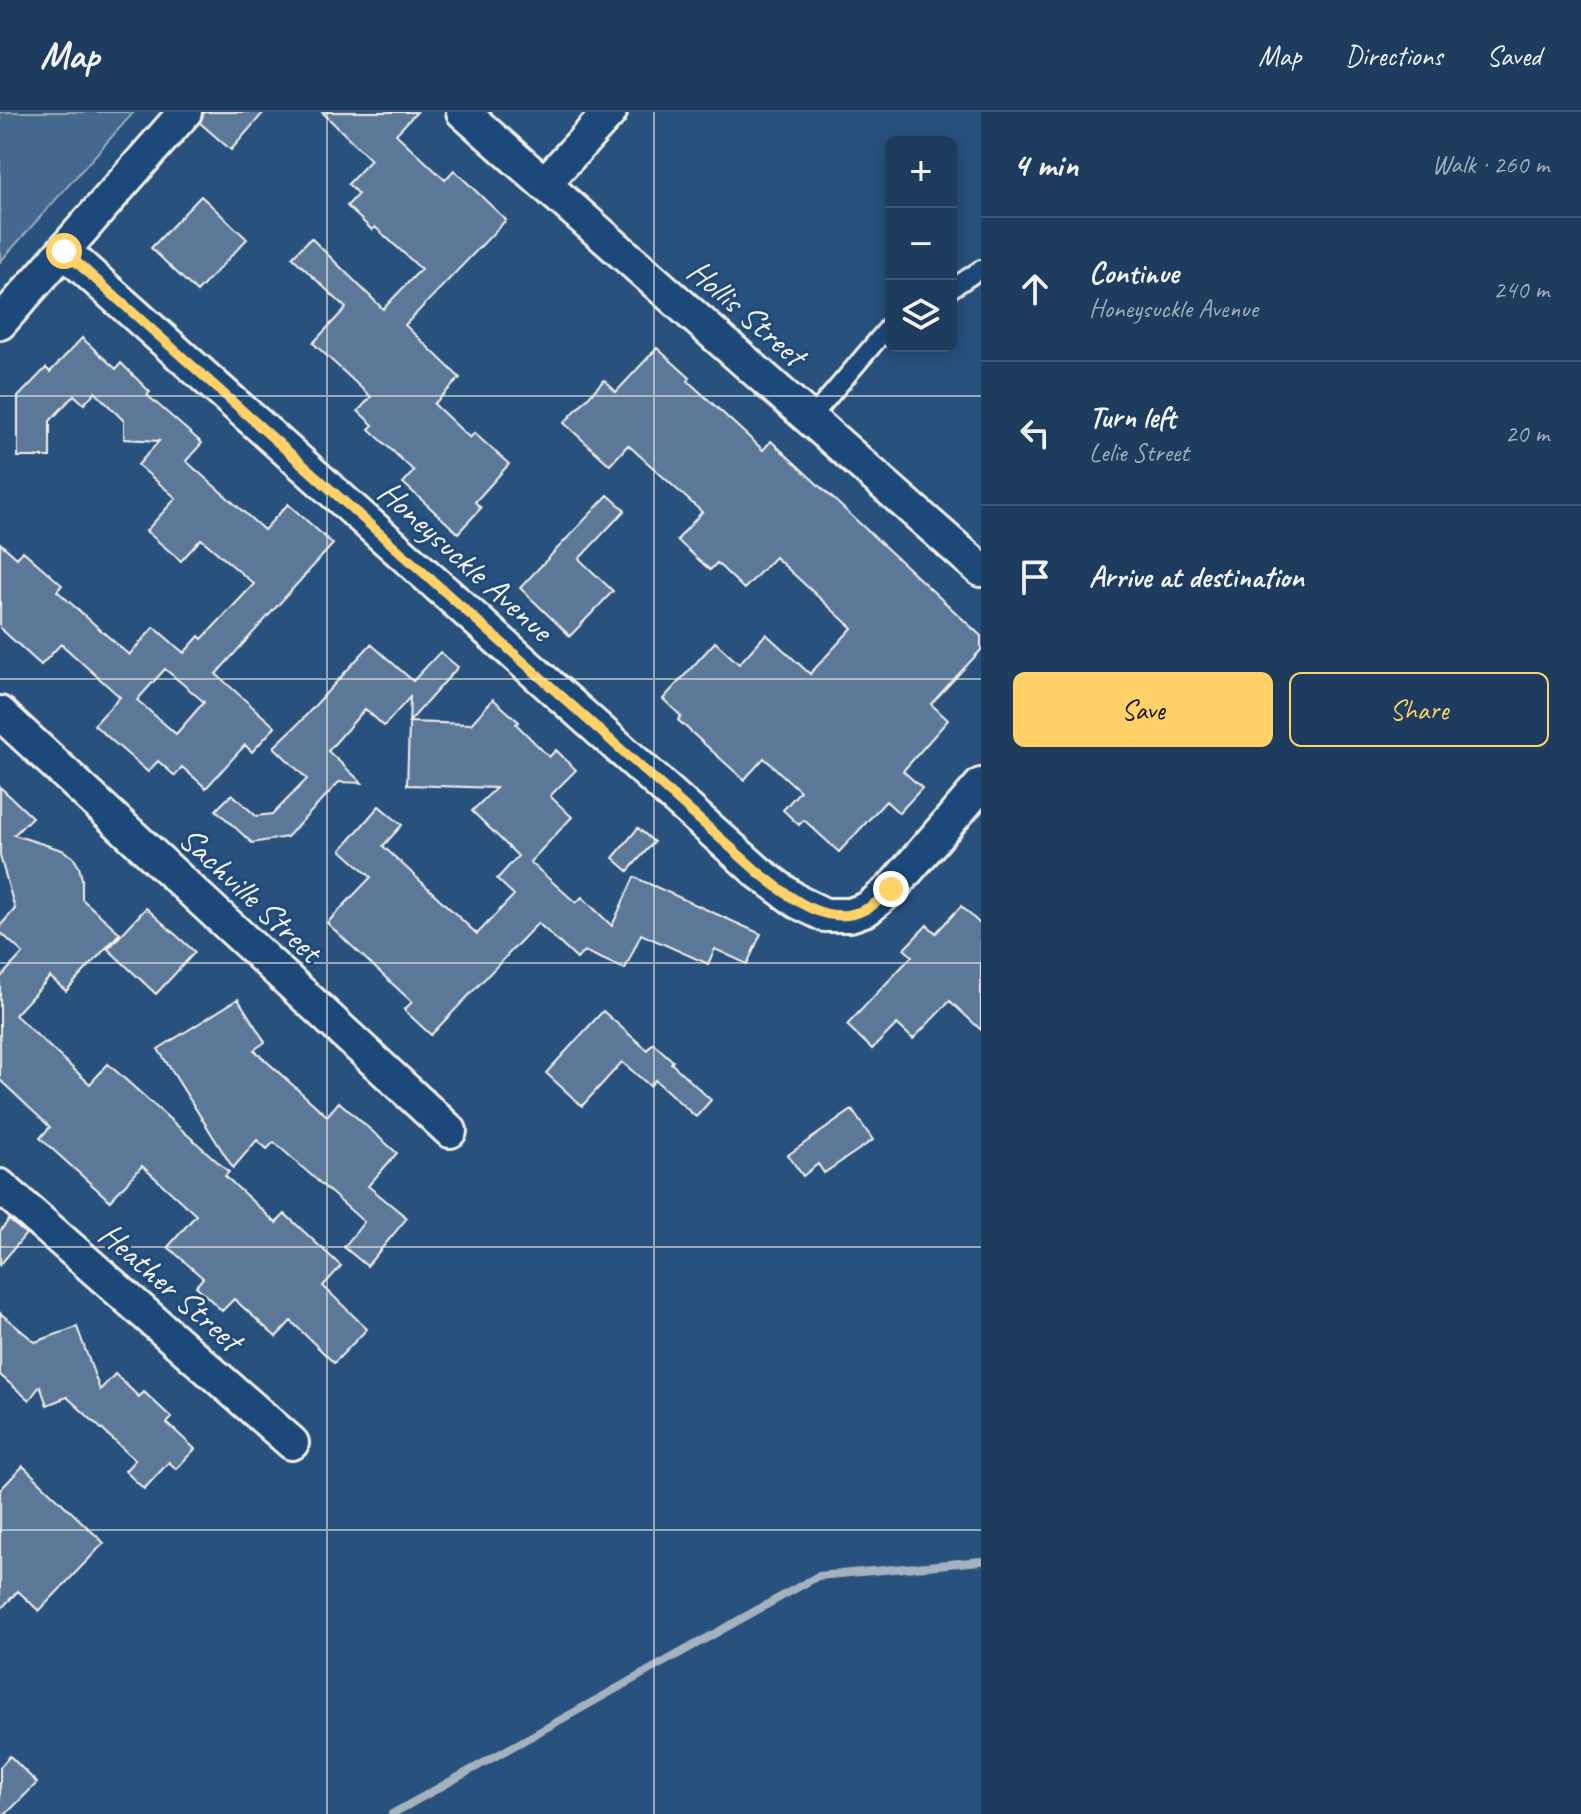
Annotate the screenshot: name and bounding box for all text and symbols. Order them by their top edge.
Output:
text: Map [40,32,99,79]
text: Map [1258,38,1301,73]
text: Directions [1345,38,1443,73]
text: Saved [1487,38,1541,73]
map controls [885,136,957,352]
button: + [885,136,957,208]
text: 4 min [1013,143,1078,186]
text: Walk · 260 m [1432,148,1549,181]
button: − [885,208,957,280]
route start [46,233,82,269]
street label: Hollis Street [679,249,818,379]
text: Continue [1089,254,1179,292]
icon: ahead [1013,267,1057,311]
text: 240 m [1493,273,1549,306]
button: layers [885,280,957,352]
text: Honeysuckle Avenue [1089,292,1258,325]
text: Turn left [1089,398,1176,436]
icon: left [1013,411,1057,455]
text: 20 m [1505,417,1549,450]
text: Lelie Street [1089,436,1189,469]
street label: Honeysuckle Avenue [369,470,564,652]
icon: arrive [1013,555,1057,599]
text: Arrive at destination [1089,558,1304,596]
button: Save [1013,672,1273,747]
button: Share [1289,672,1549,747]
street label: Sachville Street [170,817,334,974]
route end [873,871,909,907]
street label: Heather Street [90,1212,255,1363]

